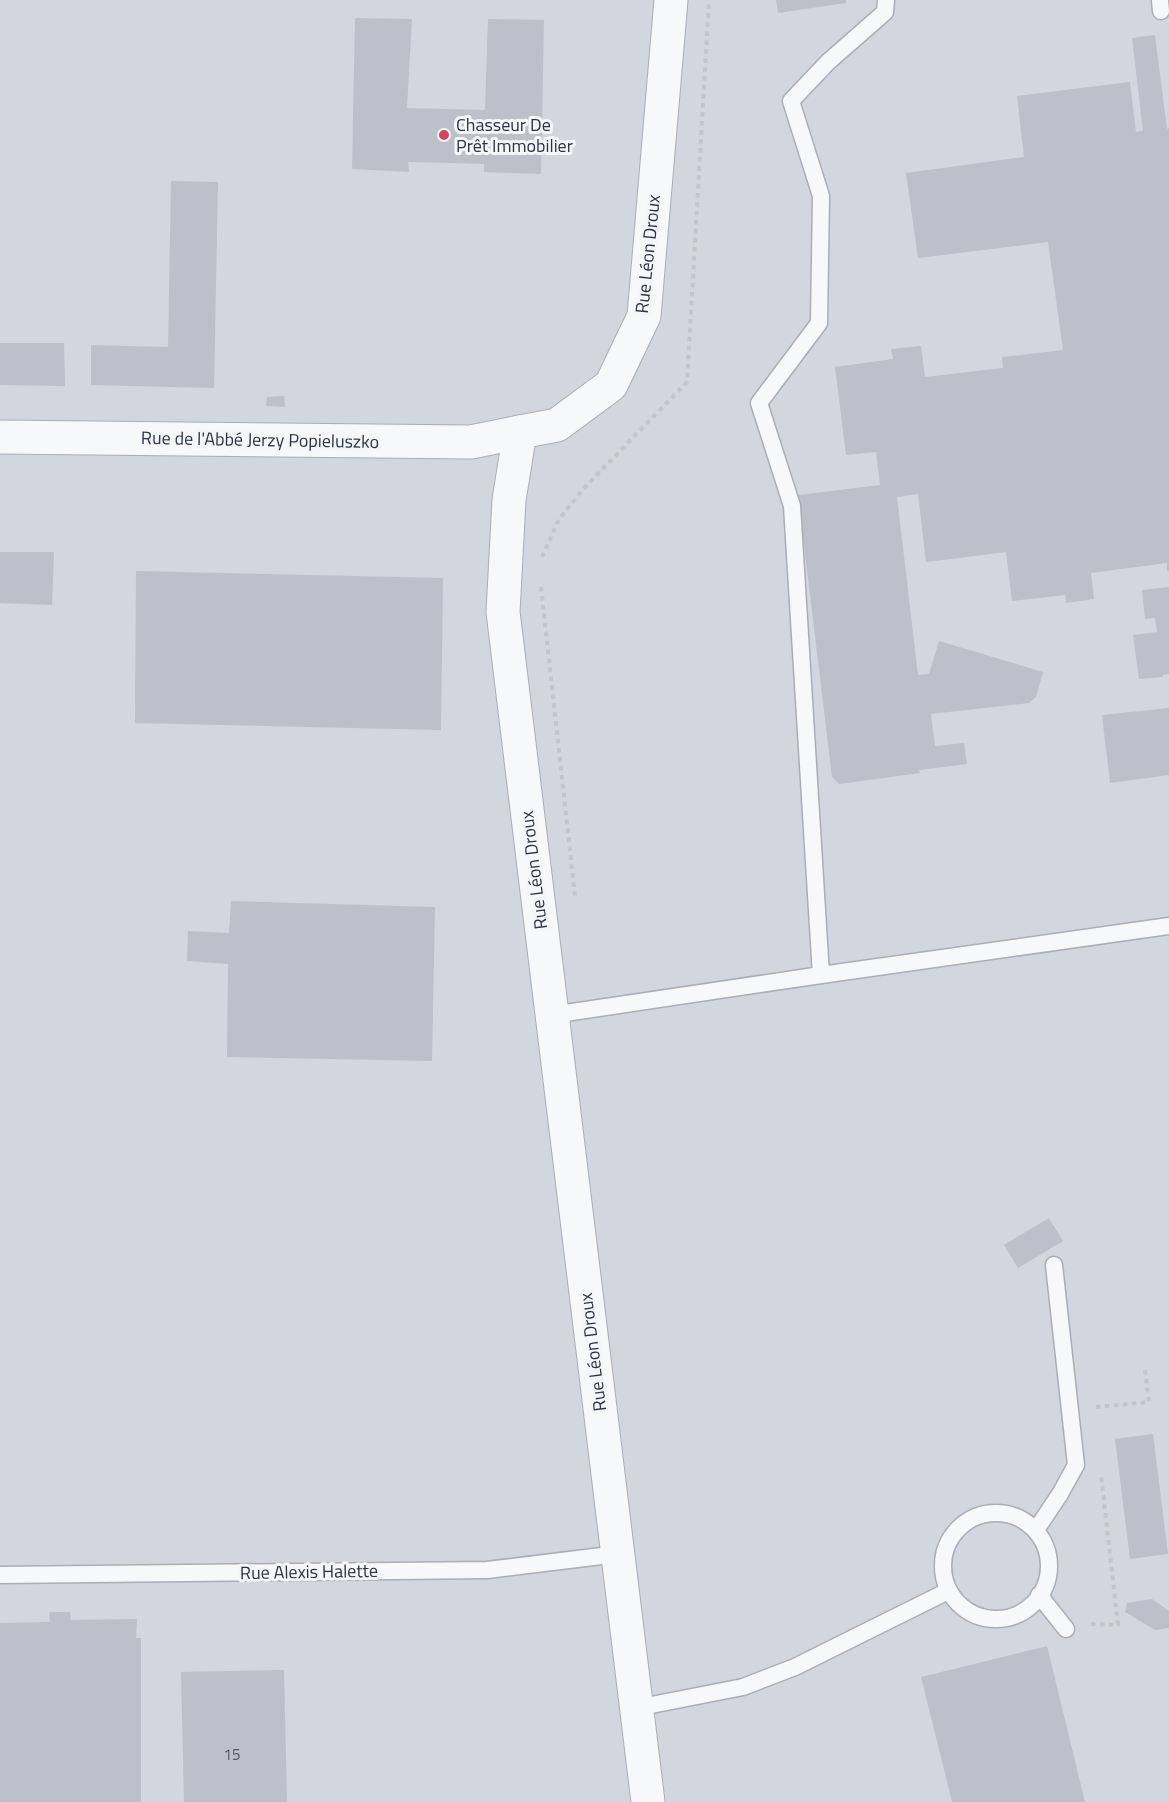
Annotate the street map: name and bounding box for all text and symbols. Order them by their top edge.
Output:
place label: Chasseur De Prêt Immobilier [456,111,573,159]
marker: Chasseur De Prêt Immobilier [437,128,451,142]
street label: Rue Léon Droux [628,193,667,315]
street label: Rue de l'Abbé Jerzy Popieluszko [141,424,379,455]
street label: Rue Léon Droux [513,809,554,931]
street label: Rue Léon Droux [572,1291,613,1413]
street label: Rue Alexis Halette [240,1557,378,1586]
house number: 15 [224,1743,240,1766]

